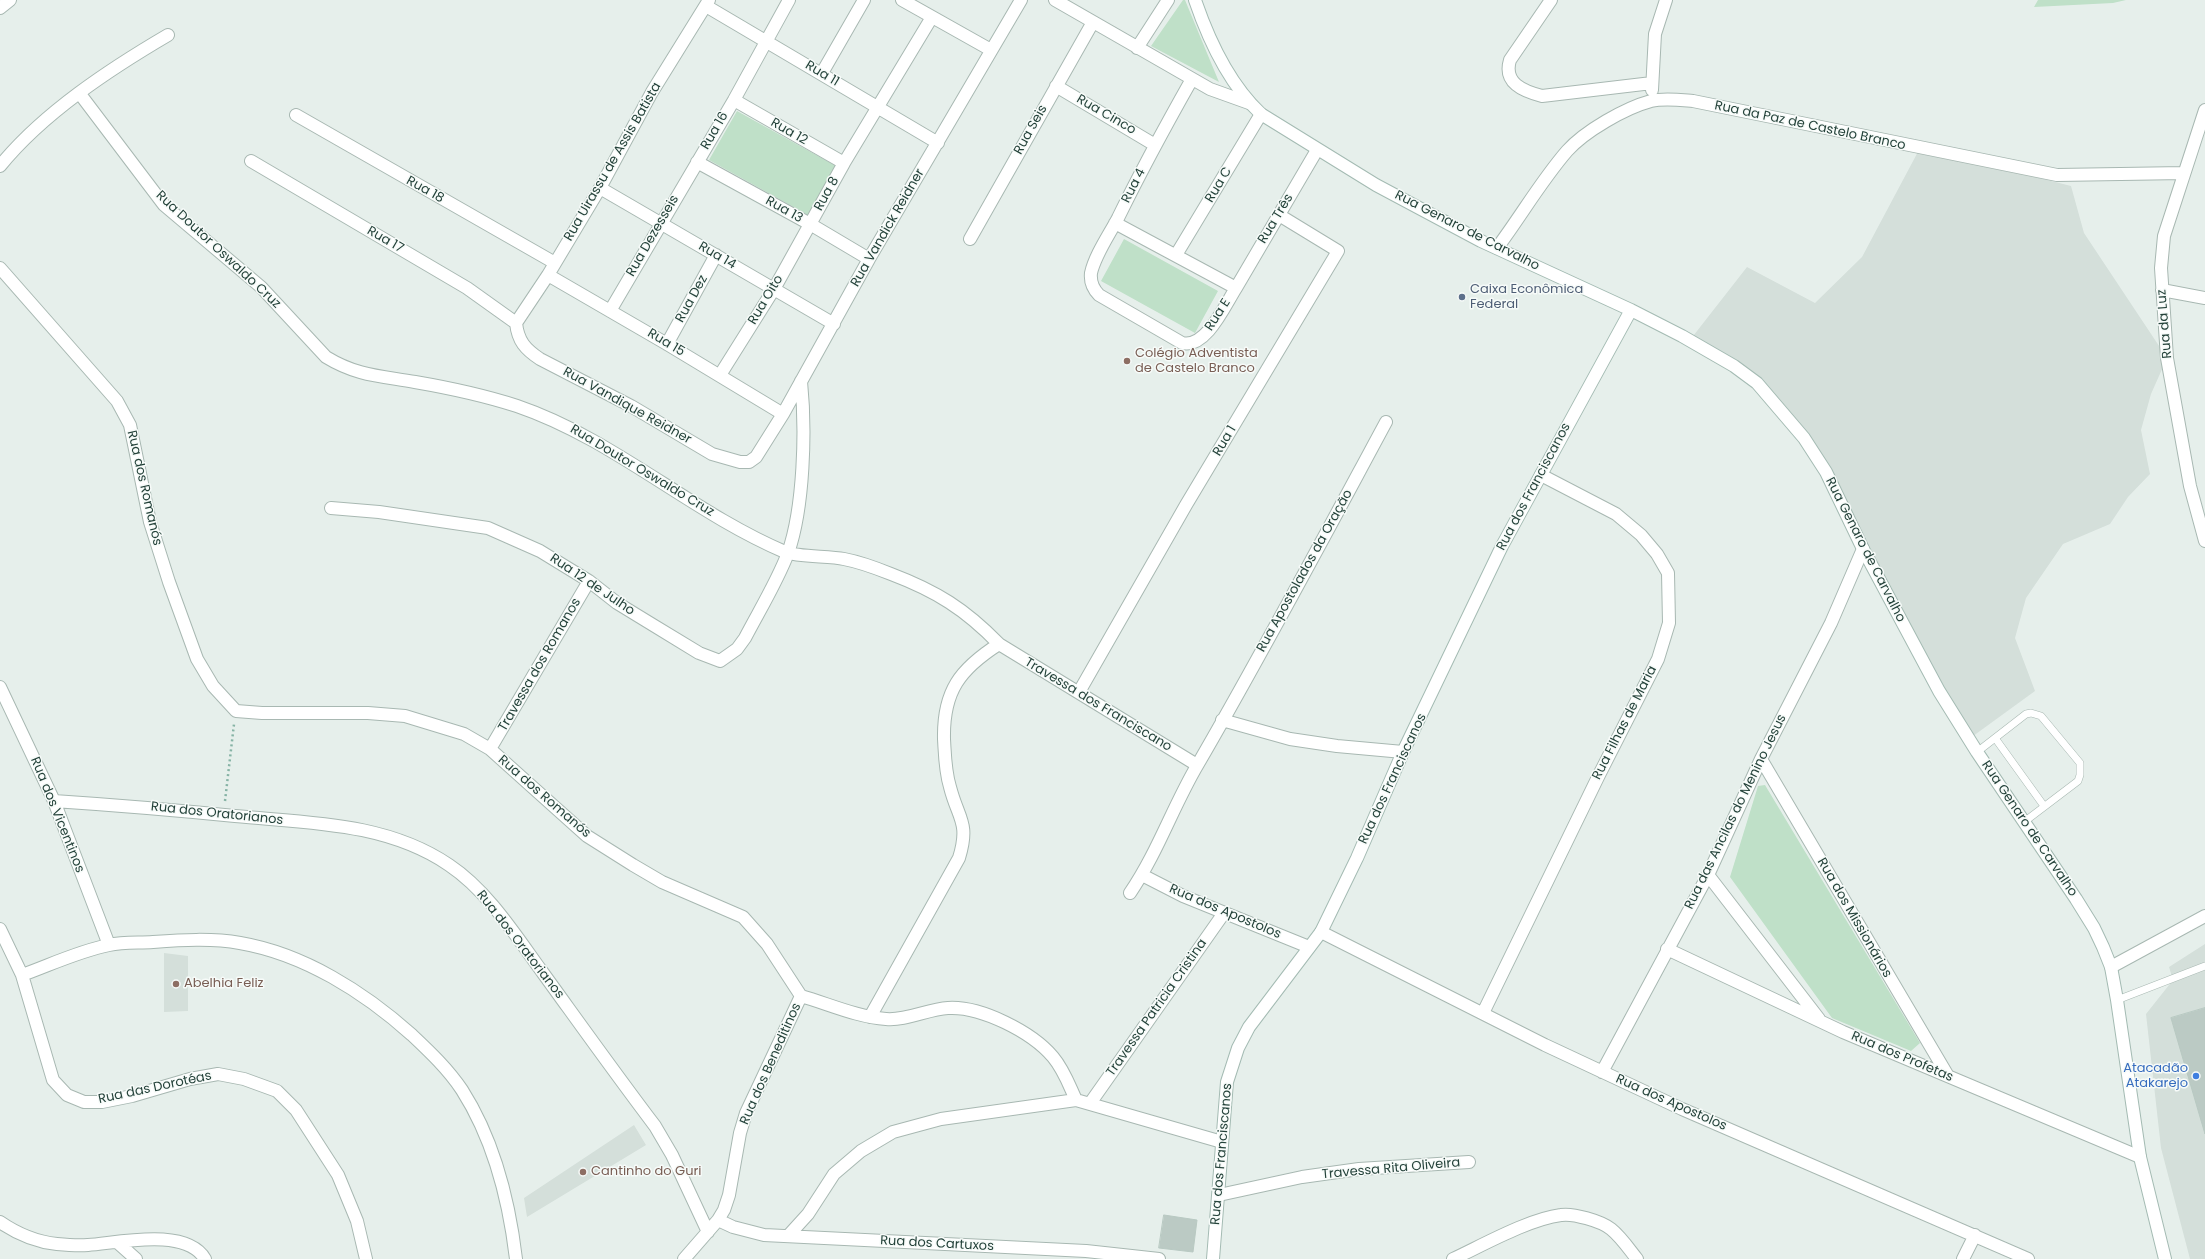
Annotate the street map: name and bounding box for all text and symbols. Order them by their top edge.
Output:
street label: Rua 11 [802,58,842,90]
street label: Rua Uirassu de Assis Batista [561,80,665,244]
street label: Rua Cinco [1073,92,1139,138]
street label: Rua da Paz de Castelo Branco [1713,98,1907,154]
street label: Rua Seis [1011,103,1051,157]
street label: Rua 16 [698,109,732,153]
street label: Rua 12 [768,115,810,149]
street label: Rua C [1202,164,1236,206]
street label: Rua Vandick Reidner [848,166,928,290]
street label: Rua 4 [1119,166,1149,206]
street label: Rua 18 [403,173,447,207]
street label: Rua 8 [811,174,843,214]
street label: Rua Doutor Oswaldo Cruz [152,188,284,312]
street label: Rua Genaro de Carvalho [1392,188,1542,274]
street label: Rua Três [1255,191,1297,247]
street label: Rua Dezesseis [623,193,683,279]
street label: Rua 13 [763,193,805,227]
street label: Rua 17 [364,223,406,257]
street label: Rua 14 [695,239,739,273]
street label: Rua Oito [745,272,787,328]
street label: Rua Dez [673,273,711,325]
place label: Caixa Econômica Federal [1470,282,1583,313]
street label: Rua da Luz [2154,289,2176,359]
marker: Caixa Econômica Federal [1457,292,1467,302]
street label: Rua E [1202,296,1234,334]
street label: Rua 15 [644,326,688,360]
place label: Colégio Adventista de Castelo Branco [1135,346,1258,377]
marker: Colégio Adventista de Castelo Branco [1122,356,1132,366]
street label: Rua Vandique Reidner [560,364,694,448]
street label: Rua dos Franciscanos [1494,421,1574,553]
street label: Rua Doutor Oswaldo Cruz [567,422,717,520]
street label: Rua 1 [1210,423,1240,459]
street label: Rua dos Romanós [123,429,165,547]
street label: Rua Genaro de Carvalho [1822,475,1908,625]
street label: Rua Apostolados da Oração [1254,487,1356,655]
street label: Rua 12 de Julho [547,551,637,619]
street label: Travessa dos Romanos [495,596,585,734]
street label: Travessa dos Franciscano [1022,655,1174,755]
street label: Rua Filhas de Maria [1589,663,1661,783]
street label: Rua dos Franciscanos [1356,711,1430,847]
street label: Rua das Ancilas do Menino Jesus [1682,712,1790,912]
street label: Rua dos Romanós [494,753,594,841]
street label: Rua dos Vicentinos [27,755,87,875]
street label: Rua Genaro de Carvalho [1978,758,2080,900]
street label: Rua dos Oratorianos [150,799,284,829]
street label: Rua dos Missionários [1813,855,1895,981]
street label: Rua dos Apostolos [1167,881,1283,943]
street label: Rua dos Oratorianos [473,888,567,1002]
street label: Travessa Patricia Cristina [1104,936,1210,1080]
place label: Abelhia Feliz [184,976,264,992]
marker: Abelhia Feliz [171,979,181,989]
street label: Rua dos Beneditinos [737,1001,805,1127]
street label: Rua dos Profetas [1849,1028,1955,1086]
place label: Atacadão Atakarejo [2123,1061,2188,1092]
street label: Rua das Dorotéas [97,1068,213,1108]
street label: Rua dos Apostolos [1613,1071,1729,1135]
marker: Atacadão Atakarejo [2191,1071,2201,1081]
street label: Rua dos Franciscanos [1208,1082,1236,1226]
street label: Travessa Rita Oliveira [1321,1155,1461,1183]
place label: Cantinho do Guri [591,1164,702,1180]
marker: Cantinho do Guri [578,1167,588,1177]
street label: Rua dos Cartuxos [880,1233,994,1255]

